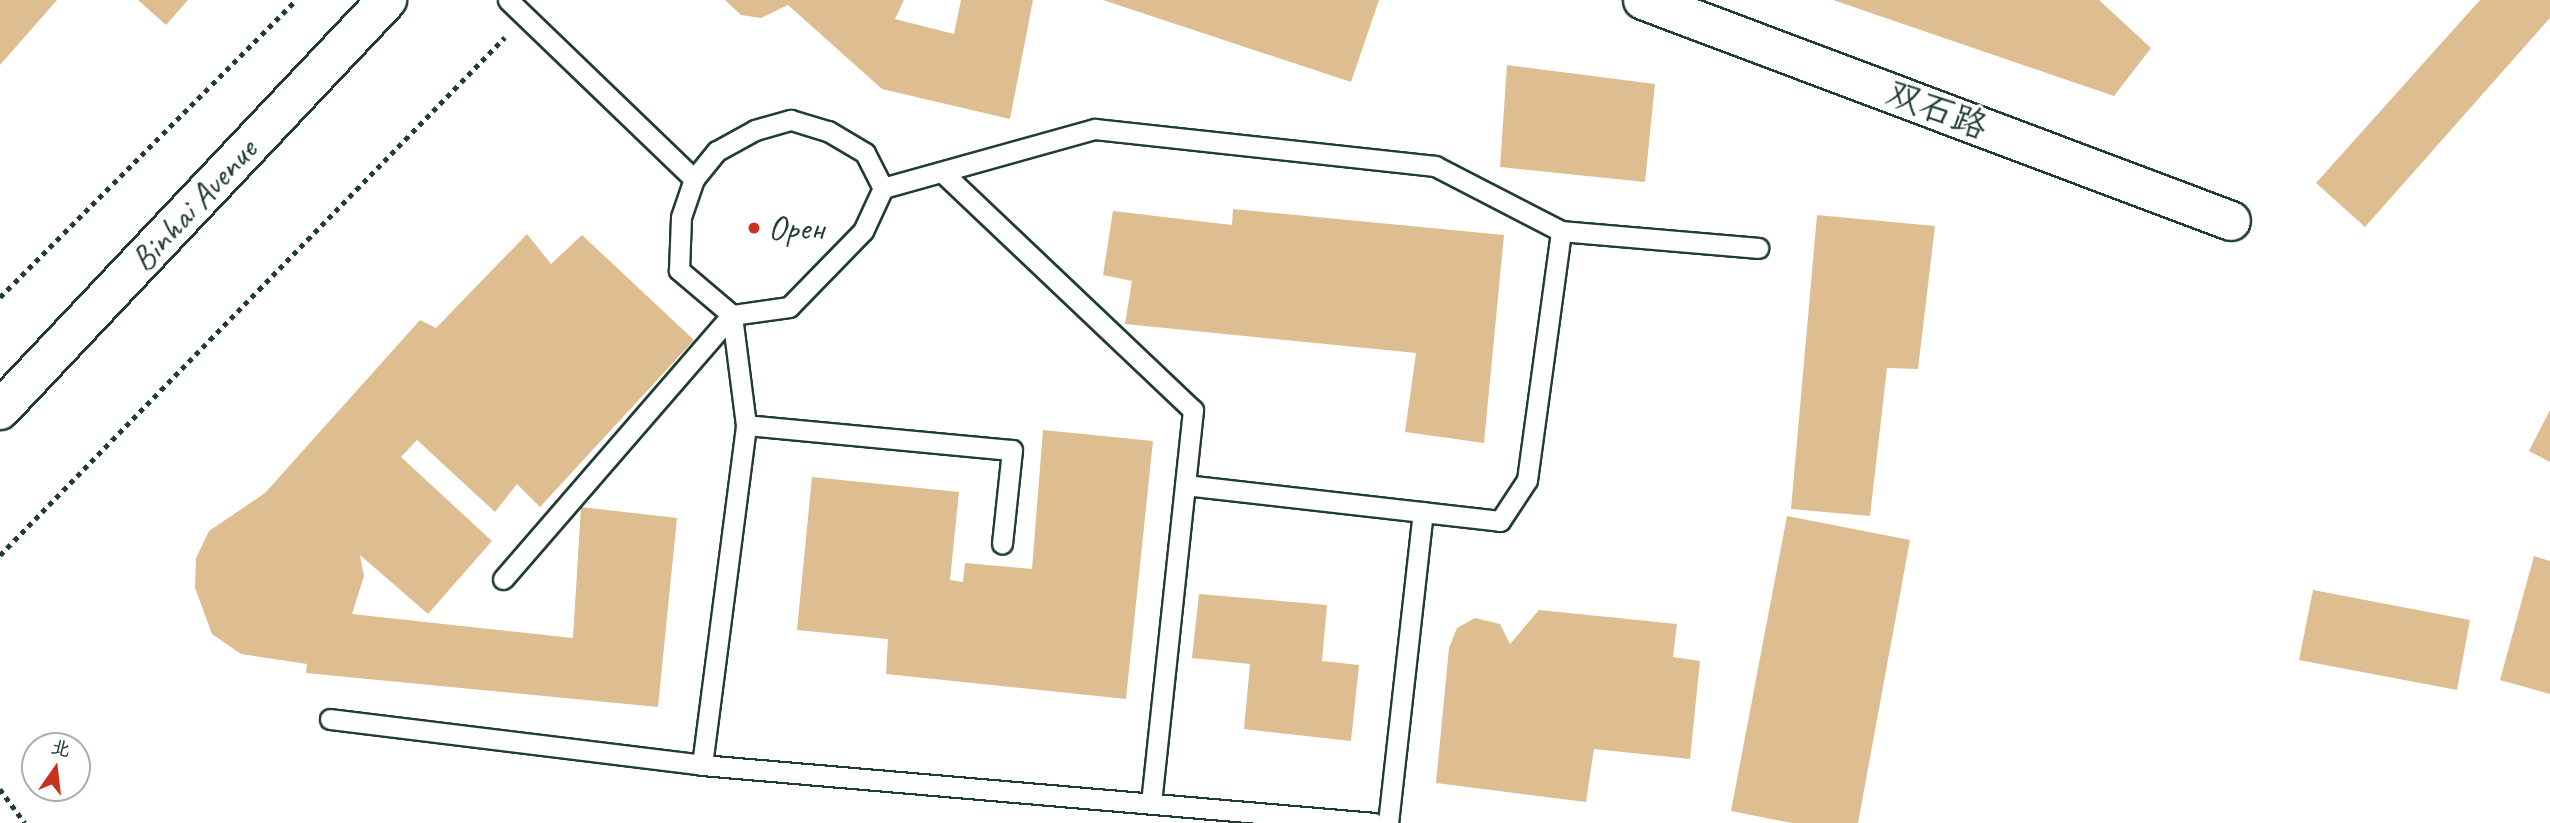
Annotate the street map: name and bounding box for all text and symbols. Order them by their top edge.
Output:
street label: 双石路 [1880,72,1994,148]
street label: Binhai Avenue [122,130,266,280]
place label: Oрен [768,207,824,249]
marker: Oрен [746,220,762,236]
north arrow [21,732,91,802]
text: 北 [48,735,73,763]

